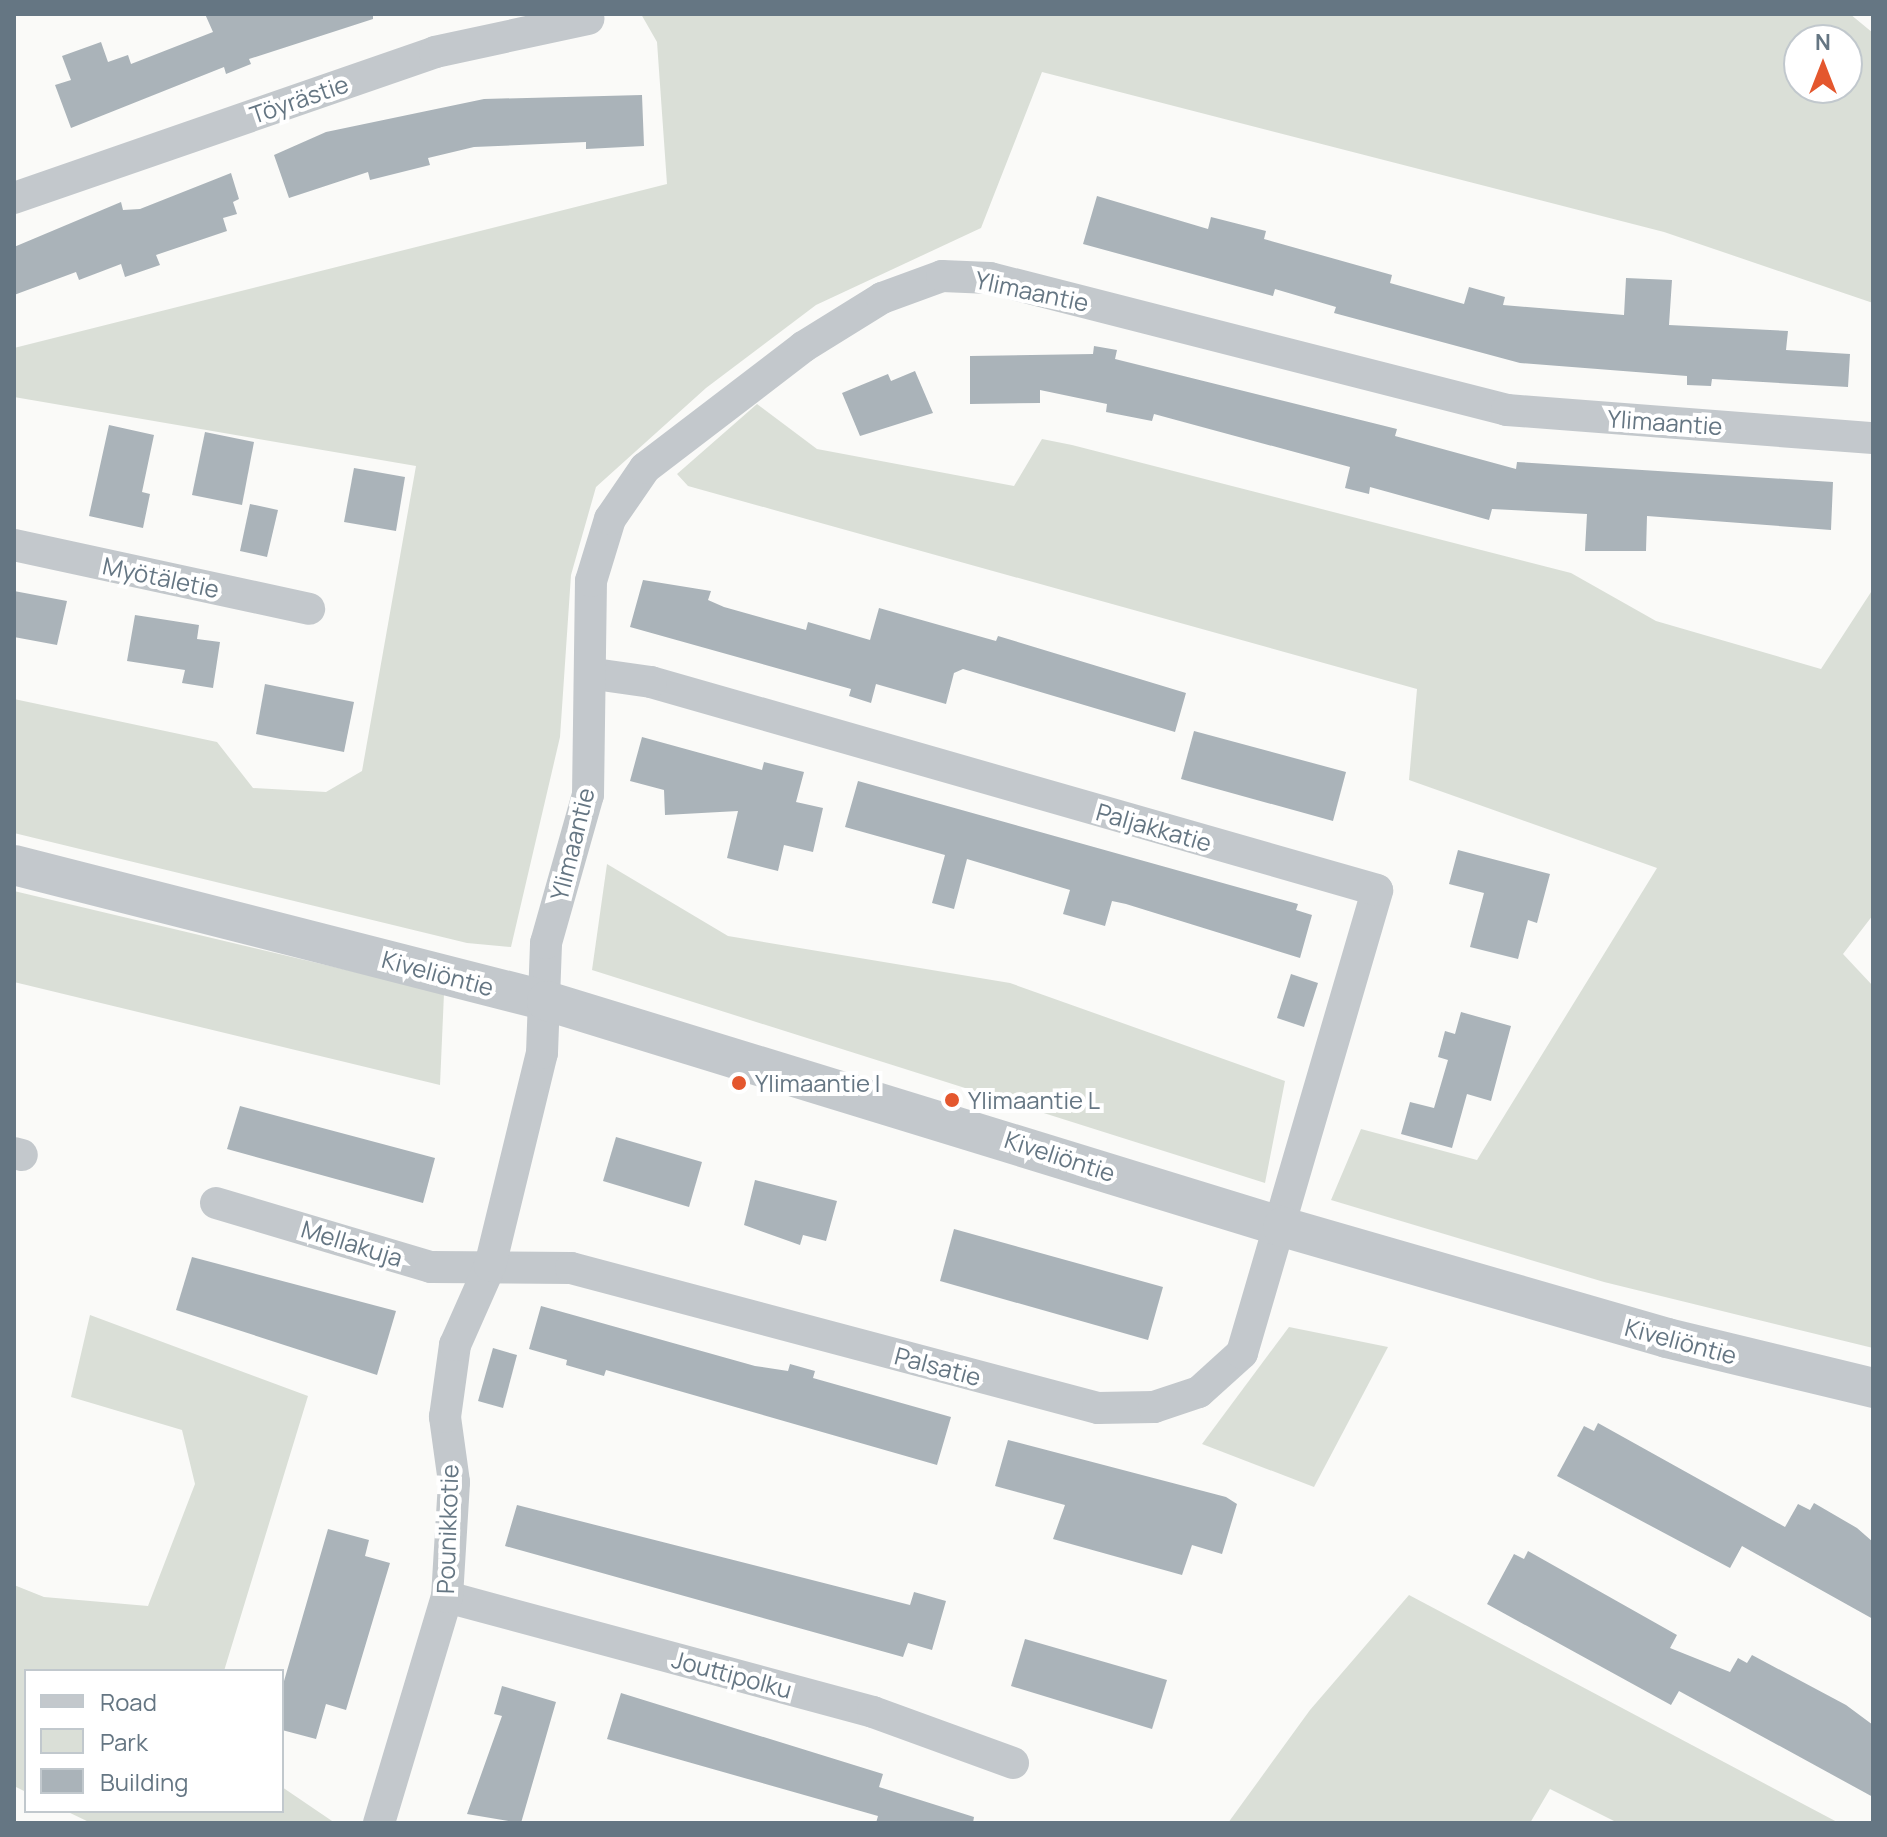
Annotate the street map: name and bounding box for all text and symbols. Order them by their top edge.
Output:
north arrow [1783,24,1863,104]
text: N [1815,27,1831,57]
street label: Töyrästie [246,69,352,129]
street label: Ylimaantie [973,265,1091,317]
street label: Ylimaantie [1607,404,1723,440]
street label: Myötäletie [100,551,222,603]
street label: Ylimaantie [544,785,600,903]
street label: Paljakkatie [1093,797,1215,857]
street label: Kiveliöntie [379,944,497,1002]
place label: Ylimaantie I [755,1069,880,1097]
marker: Ylimaantie I [730,1074,748,1092]
place label: Ylimaantie L [968,1086,1100,1114]
marker: Ylimaantie L [943,1091,961,1109]
street label: Kiveliöntie [1001,1125,1119,1187]
street label: Mellakuja [298,1214,406,1272]
street label: Kiveliöntie [1622,1312,1740,1370]
street label: Palsatie [892,1341,984,1391]
street label: Pounikkotie [430,1464,464,1594]
street label: Jouttipolku [669,1644,795,1704]
legend [24,1669,284,1813]
text: Road [100,1685,157,1718]
text: Park [100,1725,148,1758]
text: Building [100,1765,188,1798]

